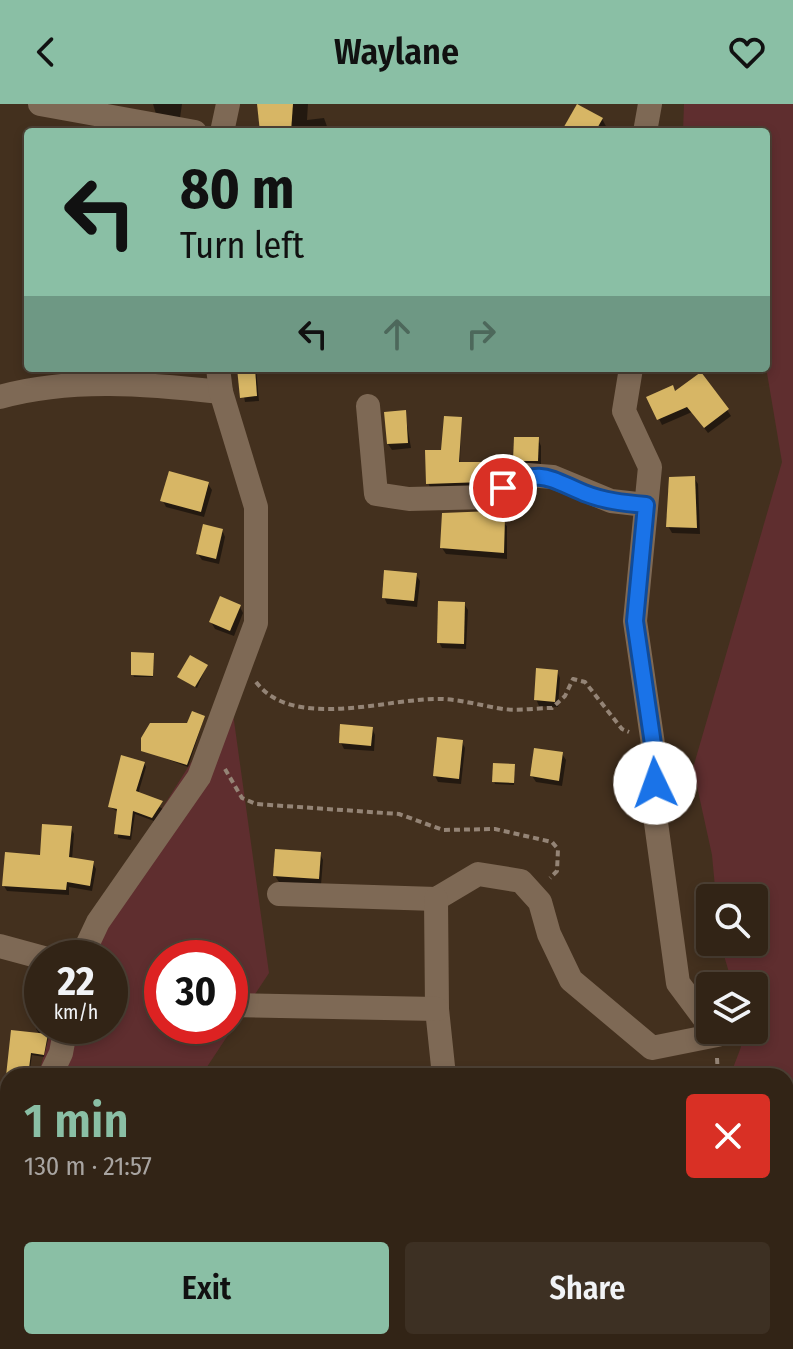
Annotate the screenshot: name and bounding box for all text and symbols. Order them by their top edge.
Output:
icon: back [24,30,68,74]
text: Waylane [334,30,459,74]
icon: heart [725,30,769,74]
text: 80 m [180,156,295,223]
icon: left [48,160,152,264]
text: Turn left [180,224,304,268]
icon: left [291,312,335,356]
icon: ahead [375,312,419,356]
icon: right [459,312,503,356]
pin [469,454,537,522]
icon: arrive [481,466,525,510]
position arrow [613,741,697,825]
map controls [696,884,768,1044]
button: search [696,884,768,956]
speed limit sign: 30 [144,940,248,1044]
text: 22 [57,958,95,1006]
button: layers [696,972,768,1044]
text: km/h [54,1000,98,1024]
text: 1 min [24,1092,129,1150]
button: close [686,1094,770,1178]
text: 130 m · 21:57 [24,1151,152,1182]
button: Exit [24,1242,389,1334]
button: Share [405,1242,770,1334]

